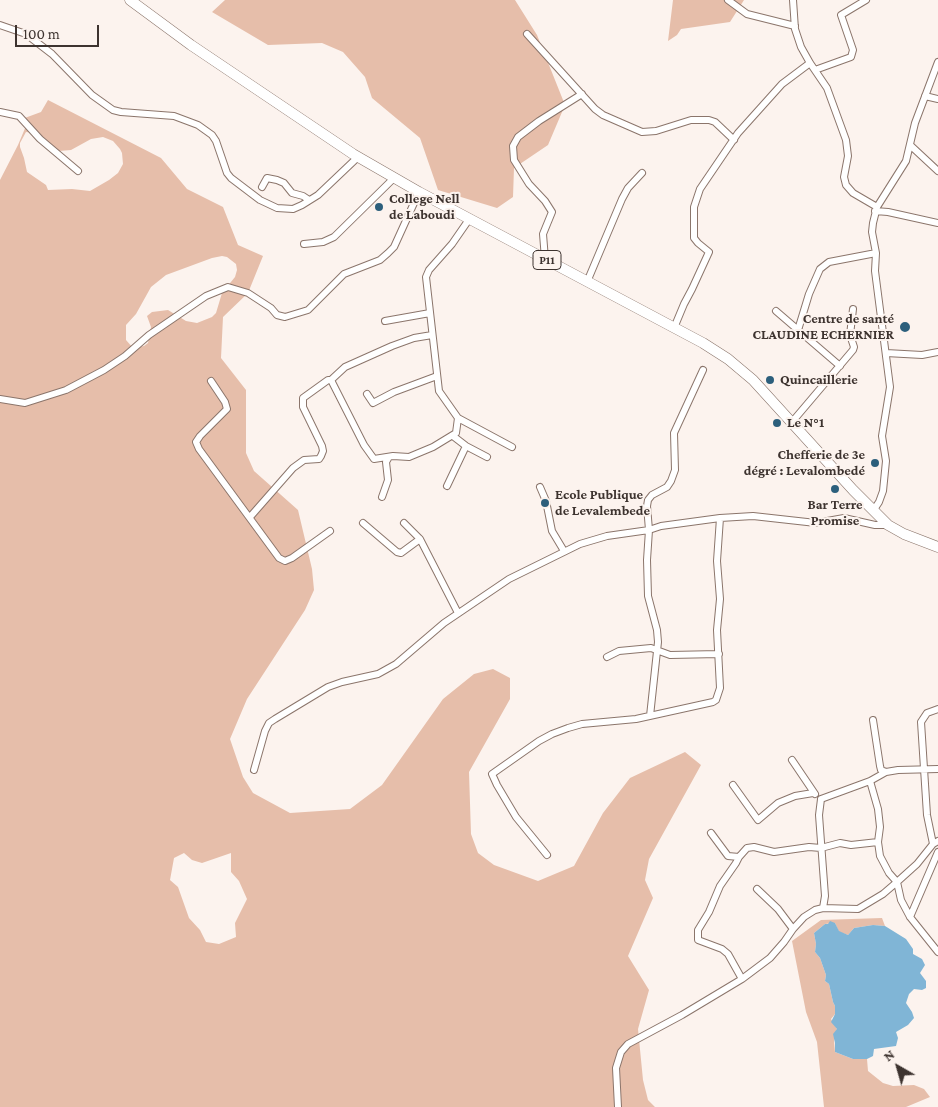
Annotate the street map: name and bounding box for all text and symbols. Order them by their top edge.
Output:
scale bar [18,15,101,47]
text: 100 m [23,26,60,42]
place label: College Nell de Laboudi [389,191,460,223]
marker: College Nell de Laboudi [373,201,385,213]
road number: P11 [533,250,561,270]
place label: Centre de santé CLAUDINE ECHERNIER [752,311,894,344]
marker: Centre de santé CLAUDINE ECHERNIER [898,320,912,334]
place label: Quincaillerie [780,372,858,388]
marker: Quincaillerie [764,374,776,386]
place label: Le N°1 [787,415,824,431]
marker: Le N°1 [771,417,783,429]
place label: Chefferie de 3e dégré : Levalombedé [744,447,865,480]
marker: Chefferie de 3e dégré : Levalombedé [869,457,881,469]
marker: Bar Terre Promise [829,483,841,495]
place label: Ecole Publique de Levalembede [555,487,650,520]
marker: Ecole Publique de Levalembede [539,497,551,509]
place label: Bar Terre Promise [807,497,863,530]
north arrow [873,1042,923,1092]
text: N [880,1046,897,1064]

